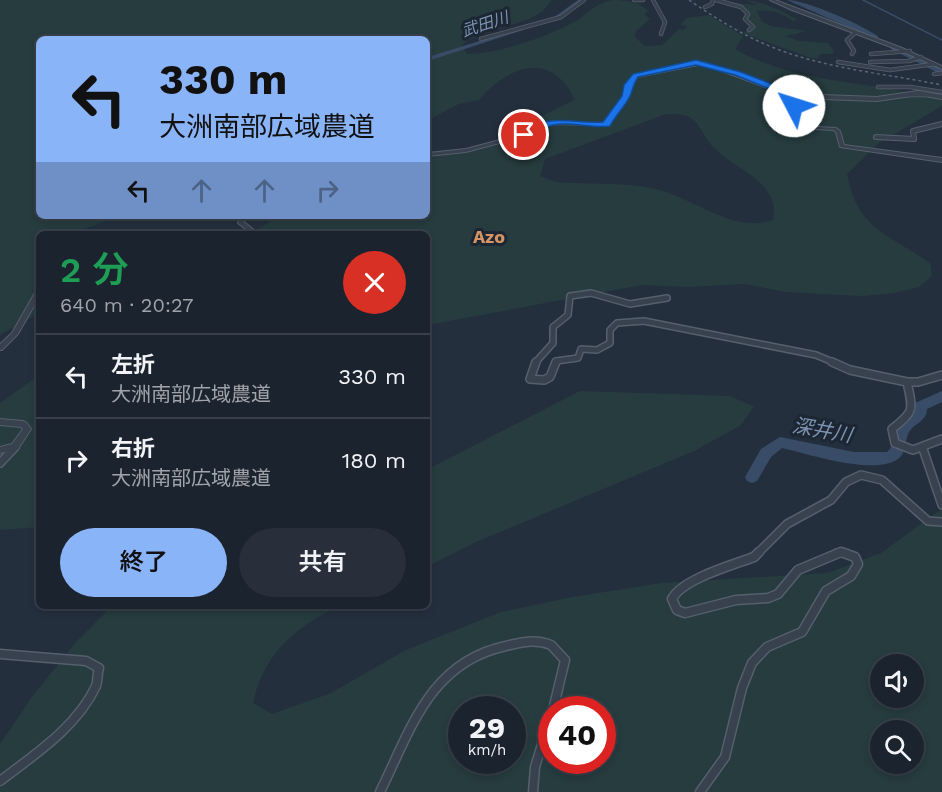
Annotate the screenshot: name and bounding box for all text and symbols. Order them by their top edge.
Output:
water label: 武田川 [459,7,513,40]
text: 330 m [159,55,287,104]
icon: left [60,60,138,138]
position arrow [762,74,826,138]
pin [498,109,549,160]
text: 大洲南部広域農道 [159,111,375,143]
icon: arrive [507,118,540,151]
icon: left [122,174,155,207]
icon: ahead [185,174,218,207]
icon: ahead [248,174,281,207]
icon: right [311,174,344,207]
district label: Azo [473,226,505,247]
text: 2 分 [60,249,128,291]
button: close [343,251,406,314]
text: 640 m · 20:27 [60,293,193,317]
text: 左折 [111,352,155,377]
icon: left [60,360,93,393]
text: 330 m [338,364,406,389]
text: 大洲南部広域農道 [111,382,271,406]
water label: 深井川 [790,413,856,447]
text: 右折 [111,436,155,461]
icon: right [60,444,93,477]
text: 180 m [342,448,406,473]
text: 大洲南部広域農道 [111,466,271,490]
button: 終了 [60,528,227,597]
button: 共有 [239,528,406,597]
map controls [870,654,924,774]
button: sound [870,654,924,708]
speed limit sign: 40 [538,696,616,774]
text: 29 [469,710,505,745]
button: search [870,720,924,774]
text: km/h [468,741,506,759]

